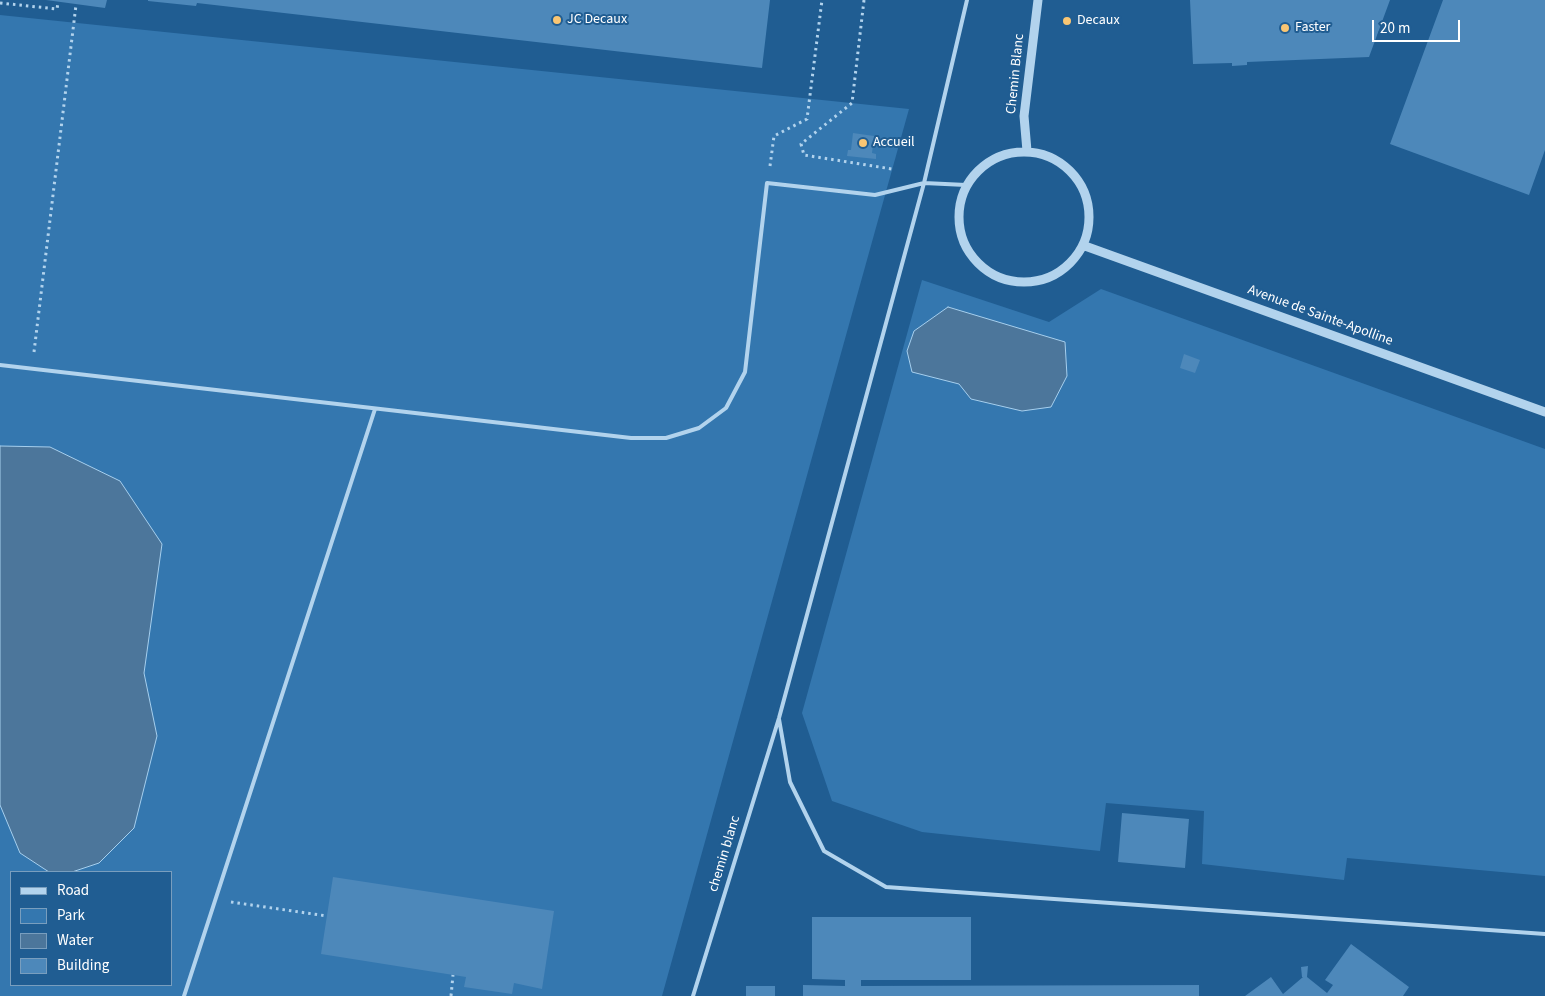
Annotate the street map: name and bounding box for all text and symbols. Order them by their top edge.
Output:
scale bar [1375,10,1462,42]
place label: JC Decaux [567,12,627,28]
place label: Decaux [1077,13,1120,29]
marker: JC Decaux [551,14,563,26]
marker: Decaux [1061,15,1073,27]
text: 20 m [1380,18,1410,39]
place label: Faster [1295,20,1330,36]
marker: Faster [1279,22,1291,34]
street label: Chemin Blanc [1003,33,1029,115]
place label: Accueil [873,135,915,151]
marker: Accueil [857,137,869,149]
street label: Avenue de Sainte-Apolline [1245,282,1395,350]
street label: chemin blanc [705,814,745,894]
legend [10,871,172,986]
text: Road [57,880,89,901]
text: Park [57,905,85,926]
text: Water [57,930,93,951]
text: Building [57,955,109,976]

